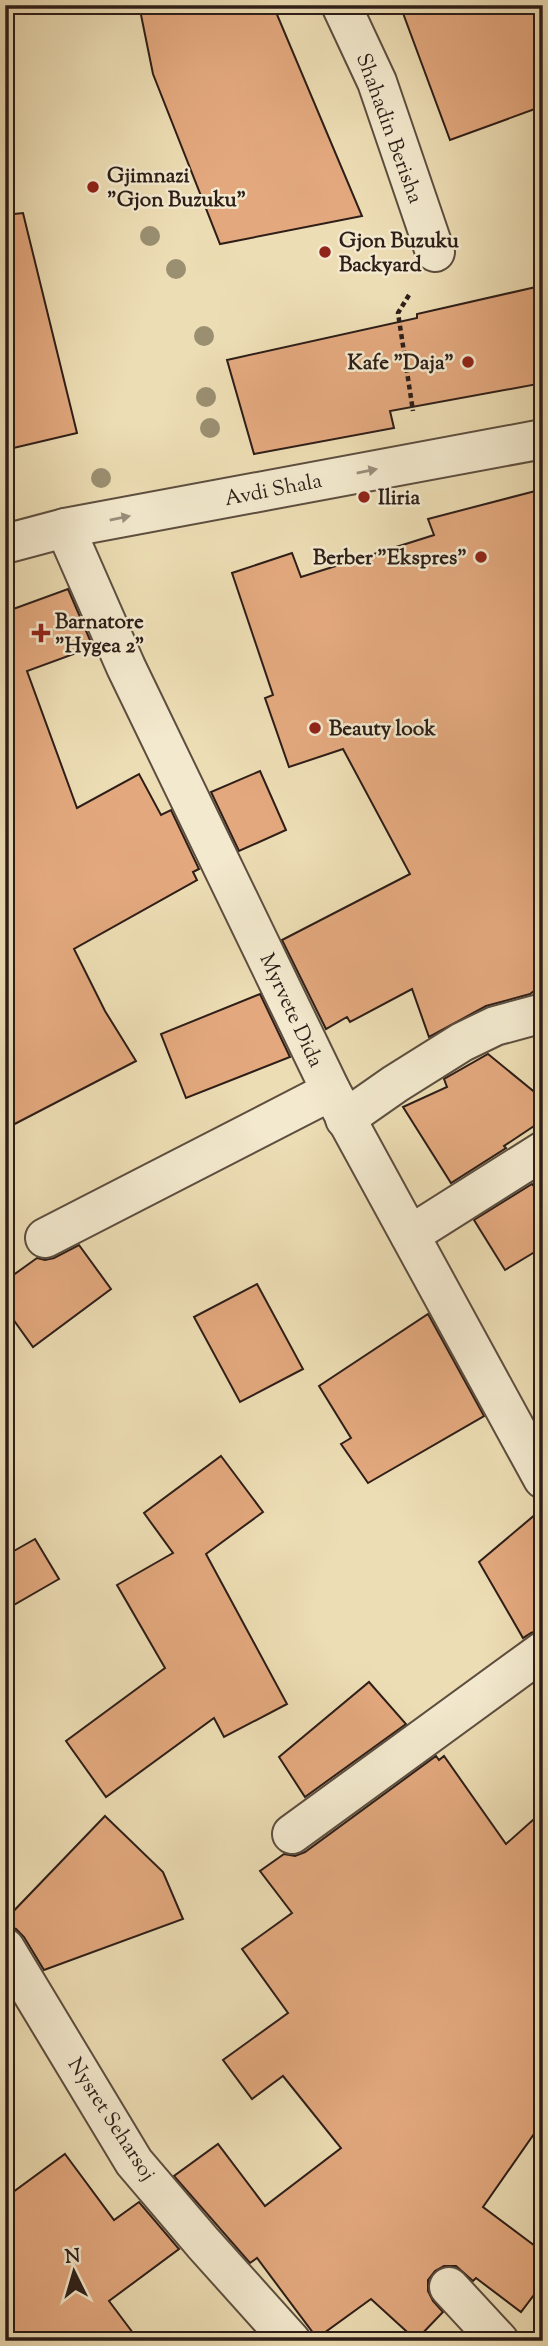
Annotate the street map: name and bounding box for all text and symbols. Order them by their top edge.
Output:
street label: Shahadin Berisha [347,49,429,208]
place label: Gjimnazi "Gjon Buzuku" [107,162,246,216]
marker: Gjimnazi "Gjon Buzuku" [85,179,101,195]
place label: Gjon Buzuku Backyard [339,227,460,281]
marker: Gjon Buzuku Backyard [317,244,333,260]
place label: Kafe "Daja" [347,349,454,379]
marker: Kafe "Daja" [460,354,476,370]
one-way arrow [356,466,378,477]
street label: Avdi Shala [222,467,325,515]
place label: Iliria [378,484,420,514]
marker: Iliria [356,489,372,505]
one-way arrow [109,512,131,523]
place label: Berber "Ekspres" [313,544,467,574]
marker: Berber "Ekspres" [473,549,489,565]
place label: Barnatore "Hygea 2" [55,608,144,662]
marker: Barnatore "Hygea 2" [33,625,49,641]
place label: Beauty look [329,715,436,745]
marker: Beauty look [307,720,323,736]
street label: Myrvete Dida [251,949,330,1073]
street label: Nysret Seharsoj [59,2052,162,2188]
north arrow [38,2238,108,2308]
text: N [64,2243,81,2272]

